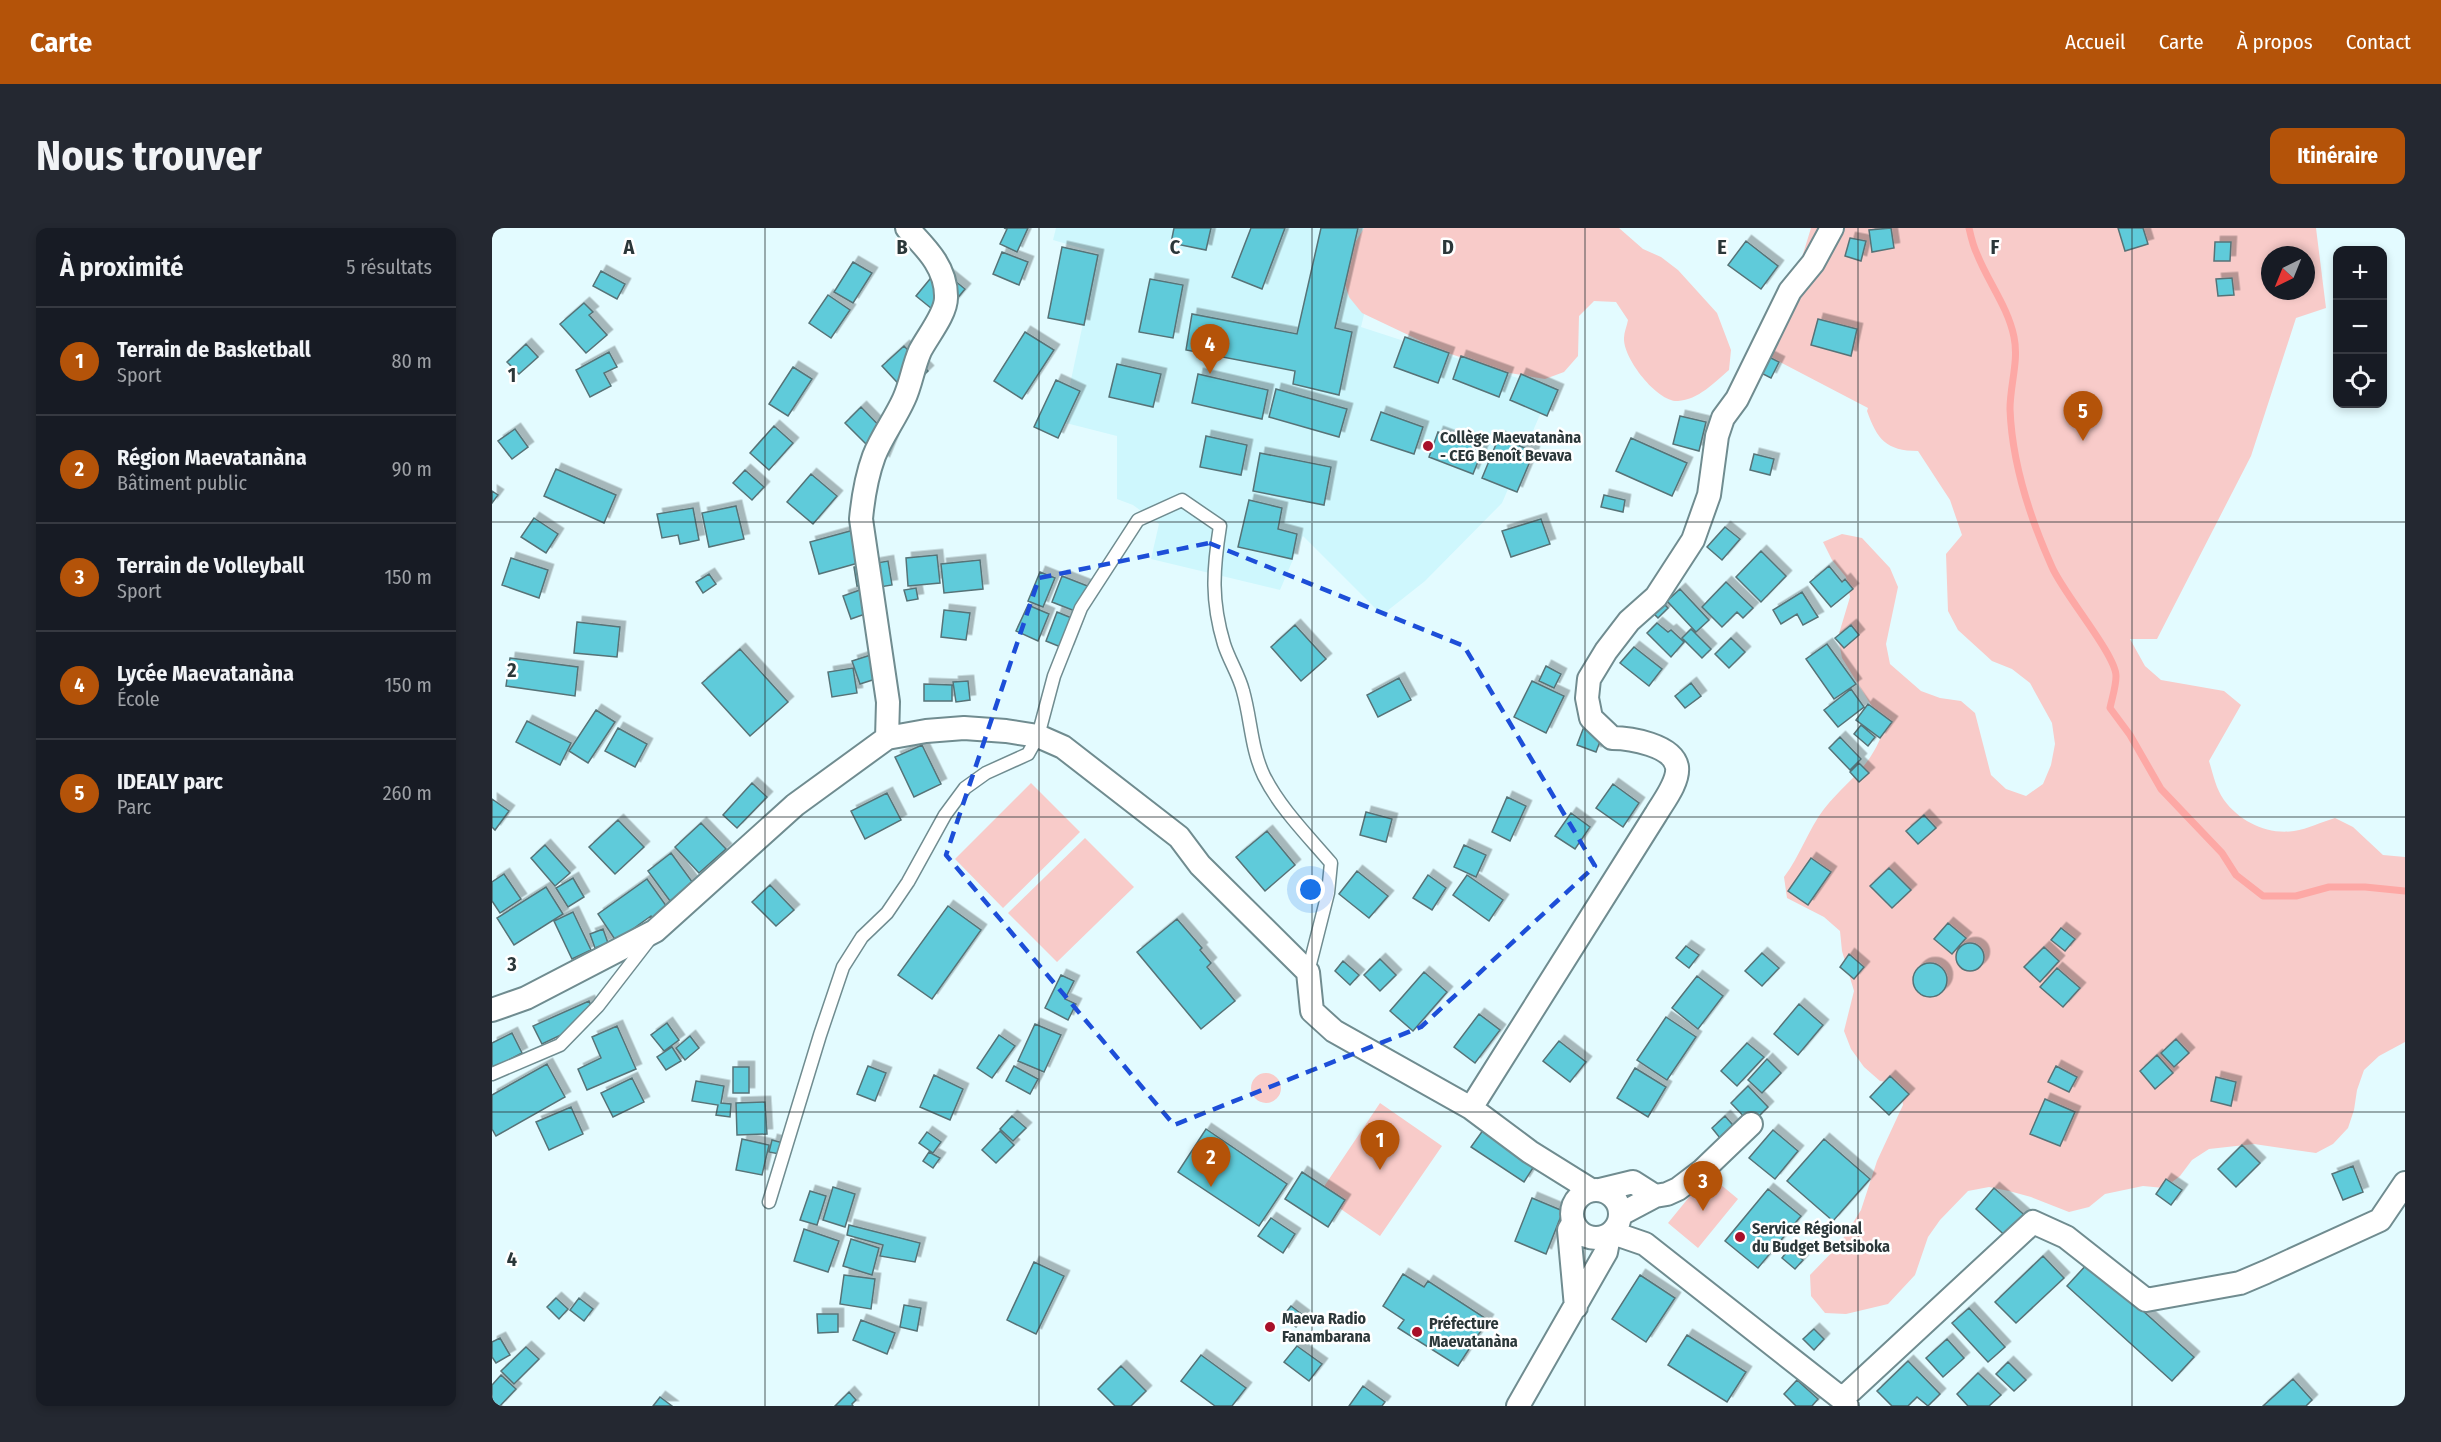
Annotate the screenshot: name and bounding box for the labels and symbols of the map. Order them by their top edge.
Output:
text: A [623,235,636,259]
text: B [896,235,908,259]
text: C [1170,235,1181,259]
text: D [1442,235,1454,259]
text: E [1717,235,1727,259]
text: F [1991,235,2000,259]
north arrow [2261,246,2315,300]
pin: 4 [1190,324,1230,374]
text: 1 [508,363,516,387]
pin: 5 [2064,392,2102,441]
place label: Collège Maevatanàna - CEG Benoît Bevava [1440,428,1581,465]
marker: Collège Maevatanàna - CEG Benoît Bevava [1421,439,1435,453]
text: 2 [506,658,517,682]
your location [1296,875,1325,904]
text: 3 [506,952,517,976]
pin: 1 [1360,1120,1400,1170]
pin: 2 [1192,1138,1230,1187]
pin: 3 [1684,1162,1722,1211]
place label: Service Régional du Budget Betsiboka [1752,1219,1890,1256]
marker: Service Régional du Budget Betsiboka [1733,1230,1747,1244]
text: 4 [507,1247,517,1271]
place label: Maeva Radio Fanambarana [1282,1309,1371,1346]
place label: Préfecture Maevatanàna [1429,1314,1518,1351]
marker: Maeva Radio Fanambarana [1263,1320,1277,1334]
marker: Préfecture Maevatanàna [1410,1325,1424,1339]

